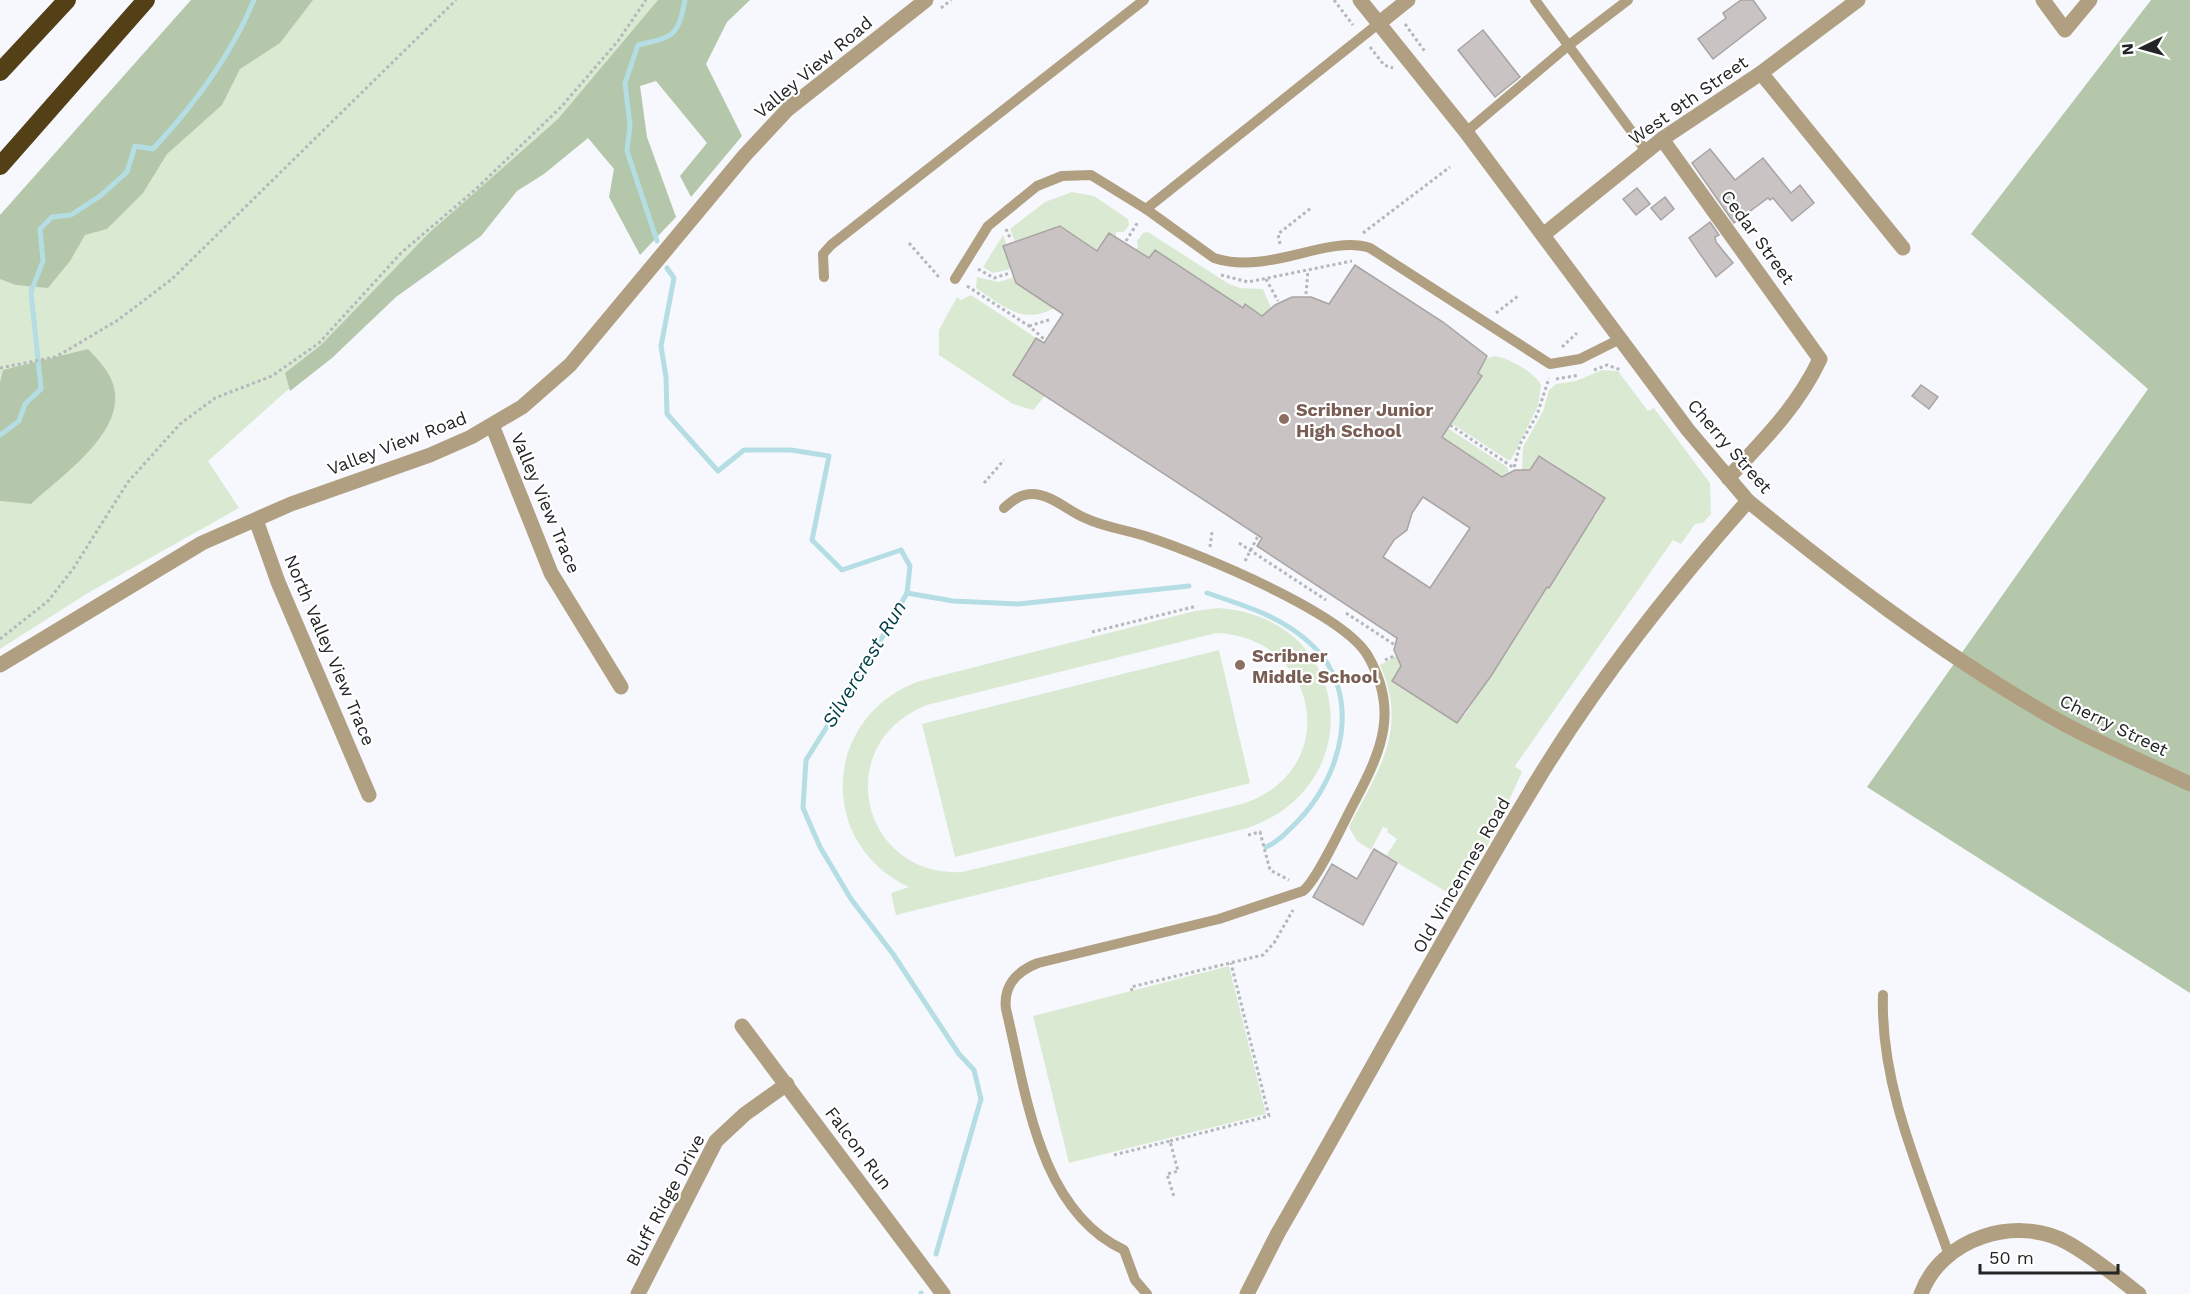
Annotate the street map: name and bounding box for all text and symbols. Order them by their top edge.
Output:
street label: Valley View Road [750,12,876,122]
north arrow [2112,18,2172,78]
text: N [2118,43,2138,56]
street label: West 9th Street [1624,51,1752,149]
street label: Cedar Street [1717,186,1800,289]
street label: Cherry Street [1683,395,1777,498]
place label: Scribner Junior High School [1296,399,1433,441]
street label: Valley View Road [324,407,470,479]
marker: Scribner Junior High School [1277,412,1291,426]
street label: Valley View Trace [507,430,585,576]
street label: North Valley View Trace [280,551,380,749]
water label: Silvercrest Run [817,596,911,732]
place label: Scribner Middle School [1252,645,1378,687]
marker: Scribner Middle School [1233,658,1247,672]
street label: Cherry Street [2056,690,2172,760]
street label: Old Vincennes Road [1408,794,1514,956]
street label: Falcon Run [821,1103,897,1193]
street label: Bluff Ridge Drive [621,1130,709,1270]
scale bar [1980,1237,2118,1275]
text: 50 m [1989,1247,2034,1268]

